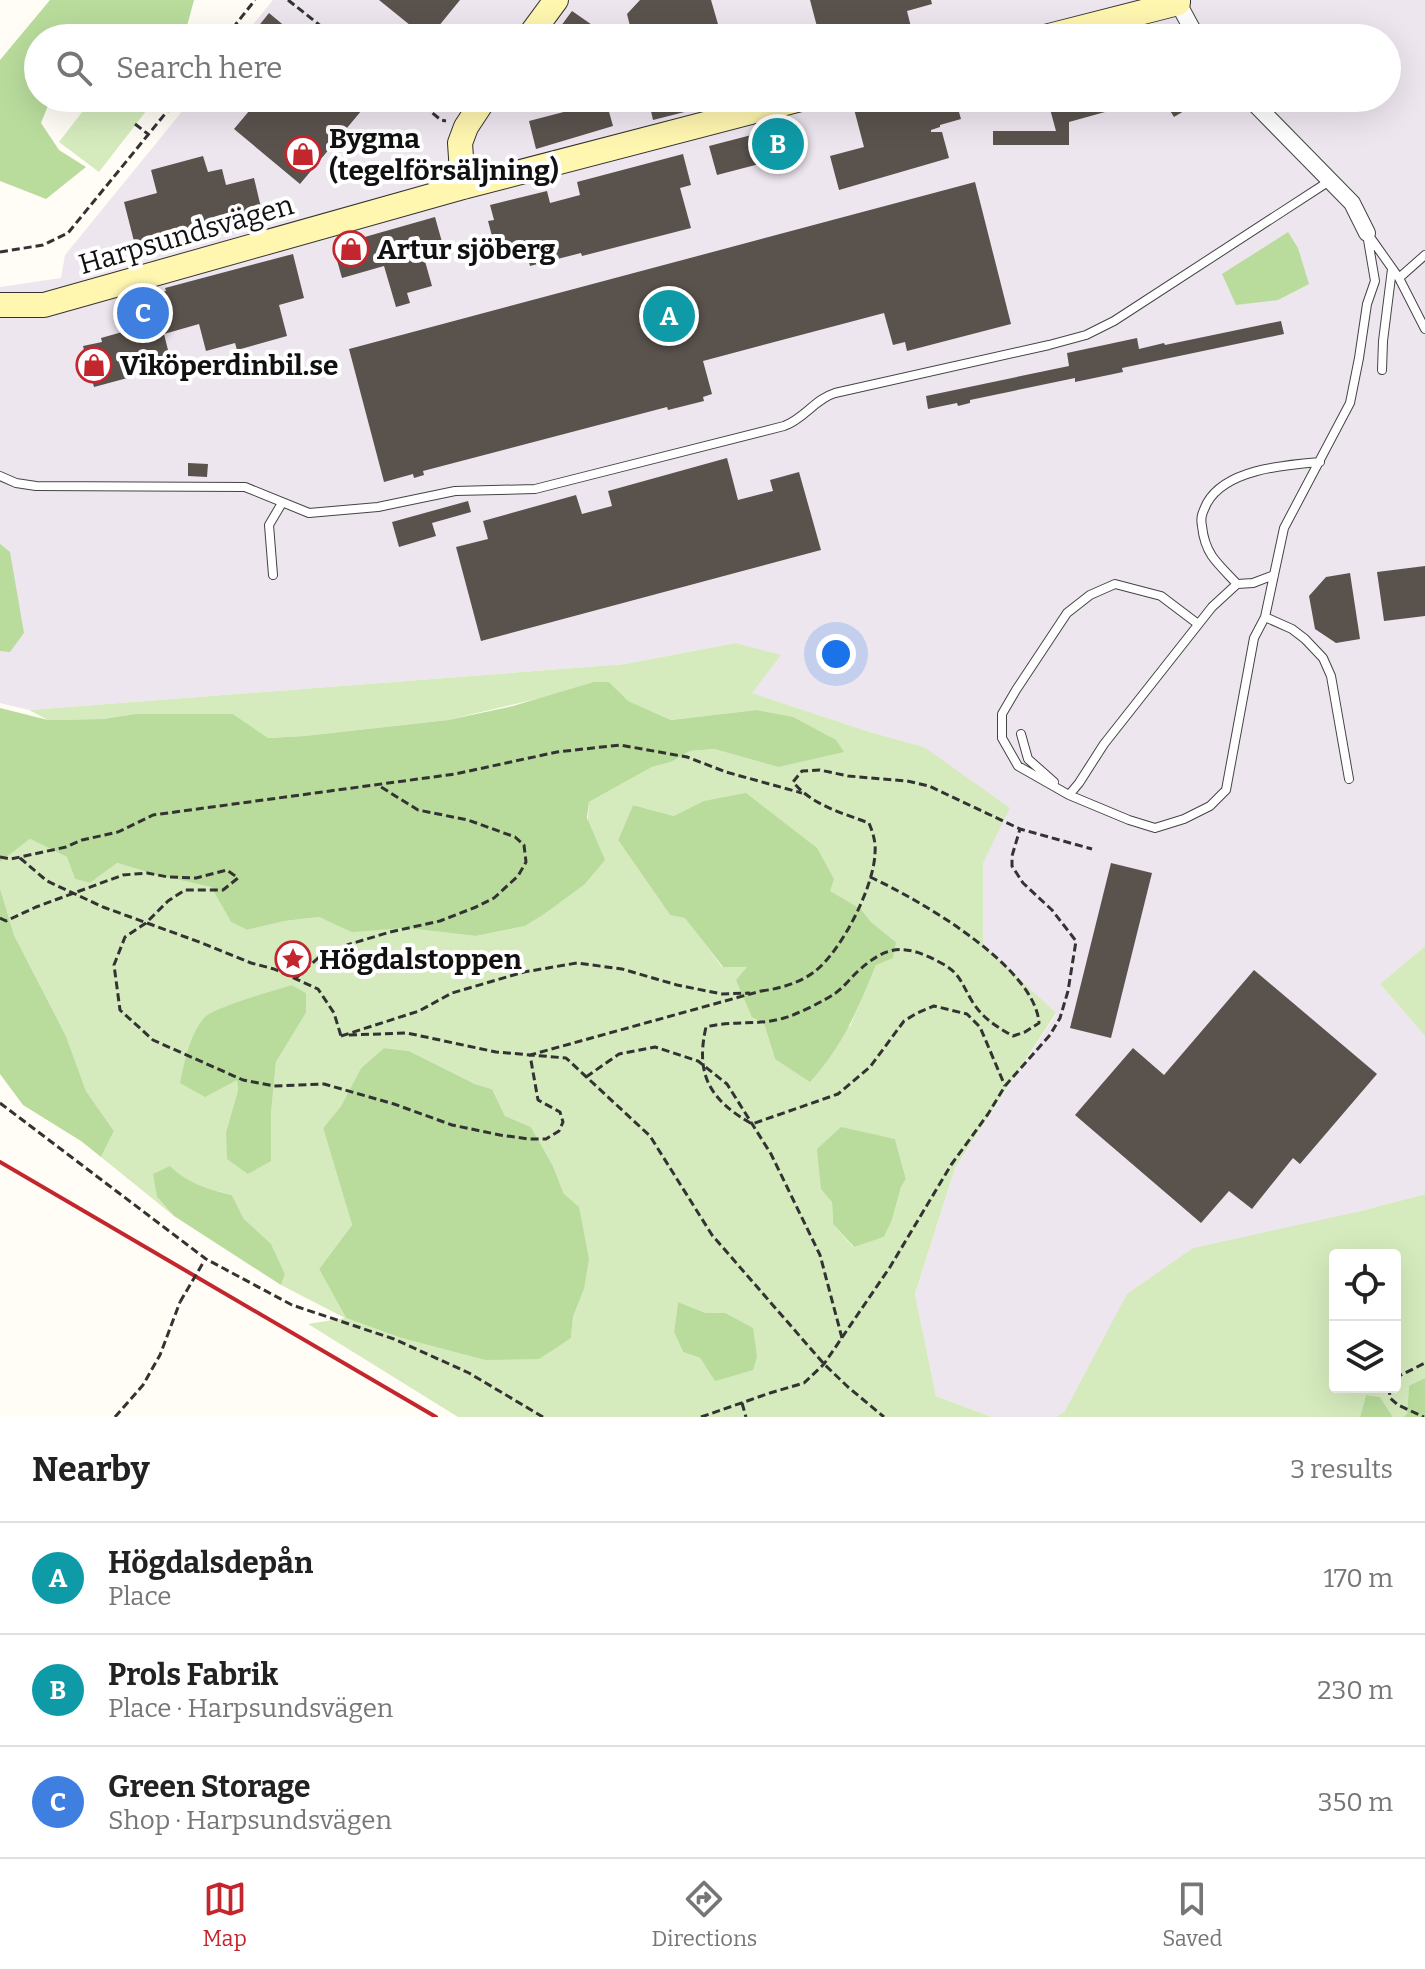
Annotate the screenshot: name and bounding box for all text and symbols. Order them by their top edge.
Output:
search box [24,24,1401,112]
icon: search [52,46,96,90]
text: Search here [116,50,283,86]
pin: B [752,114,804,174]
place label: Bygma (tegelförsäljning) [329,122,559,187]
shop icon: Bygma (tegelförsäljning) [284,135,322,173]
street label: Harpsundsvägen [75,188,297,281]
shop icon: Artur sjöberg [332,230,370,268]
place label: Artur sjöberg [377,233,556,266]
pin: C [117,283,169,343]
pin: A [643,286,695,346]
shop icon: Viköperdinbil.se [75,346,113,384]
place label: Viköperdinbil.se [120,349,338,382]
your location [816,634,856,674]
place icon: Högdalstoppen [274,940,312,978]
place label: Högdalstoppen [319,943,522,976]
map controls [1329,1249,1401,1393]
button: locate [1329,1249,1401,1321]
button: layers [1329,1321,1401,1393]
text: Nearby [32,1449,150,1490]
text: 3 results [1290,1454,1393,1485]
text: Högdalsdepån [108,1545,313,1581]
text: A [49,1563,67,1594]
text: 170 m [1323,1563,1393,1594]
text: Place [108,1581,172,1612]
text: Prols Fabrik [108,1657,278,1693]
text: B [50,1675,66,1706]
text: 230 m [1317,1675,1393,1706]
text: Place · Harpsundsvägen [108,1693,393,1724]
text: Green Storage [108,1769,311,1805]
text: C [50,1787,66,1818]
text: 350 m [1318,1787,1393,1818]
text: Shop · Harpsundsvägen [108,1805,392,1836]
tab: Map [202,1877,247,1952]
tab: Directions [652,1877,757,1952]
tab: Saved [1162,1877,1223,1952]

